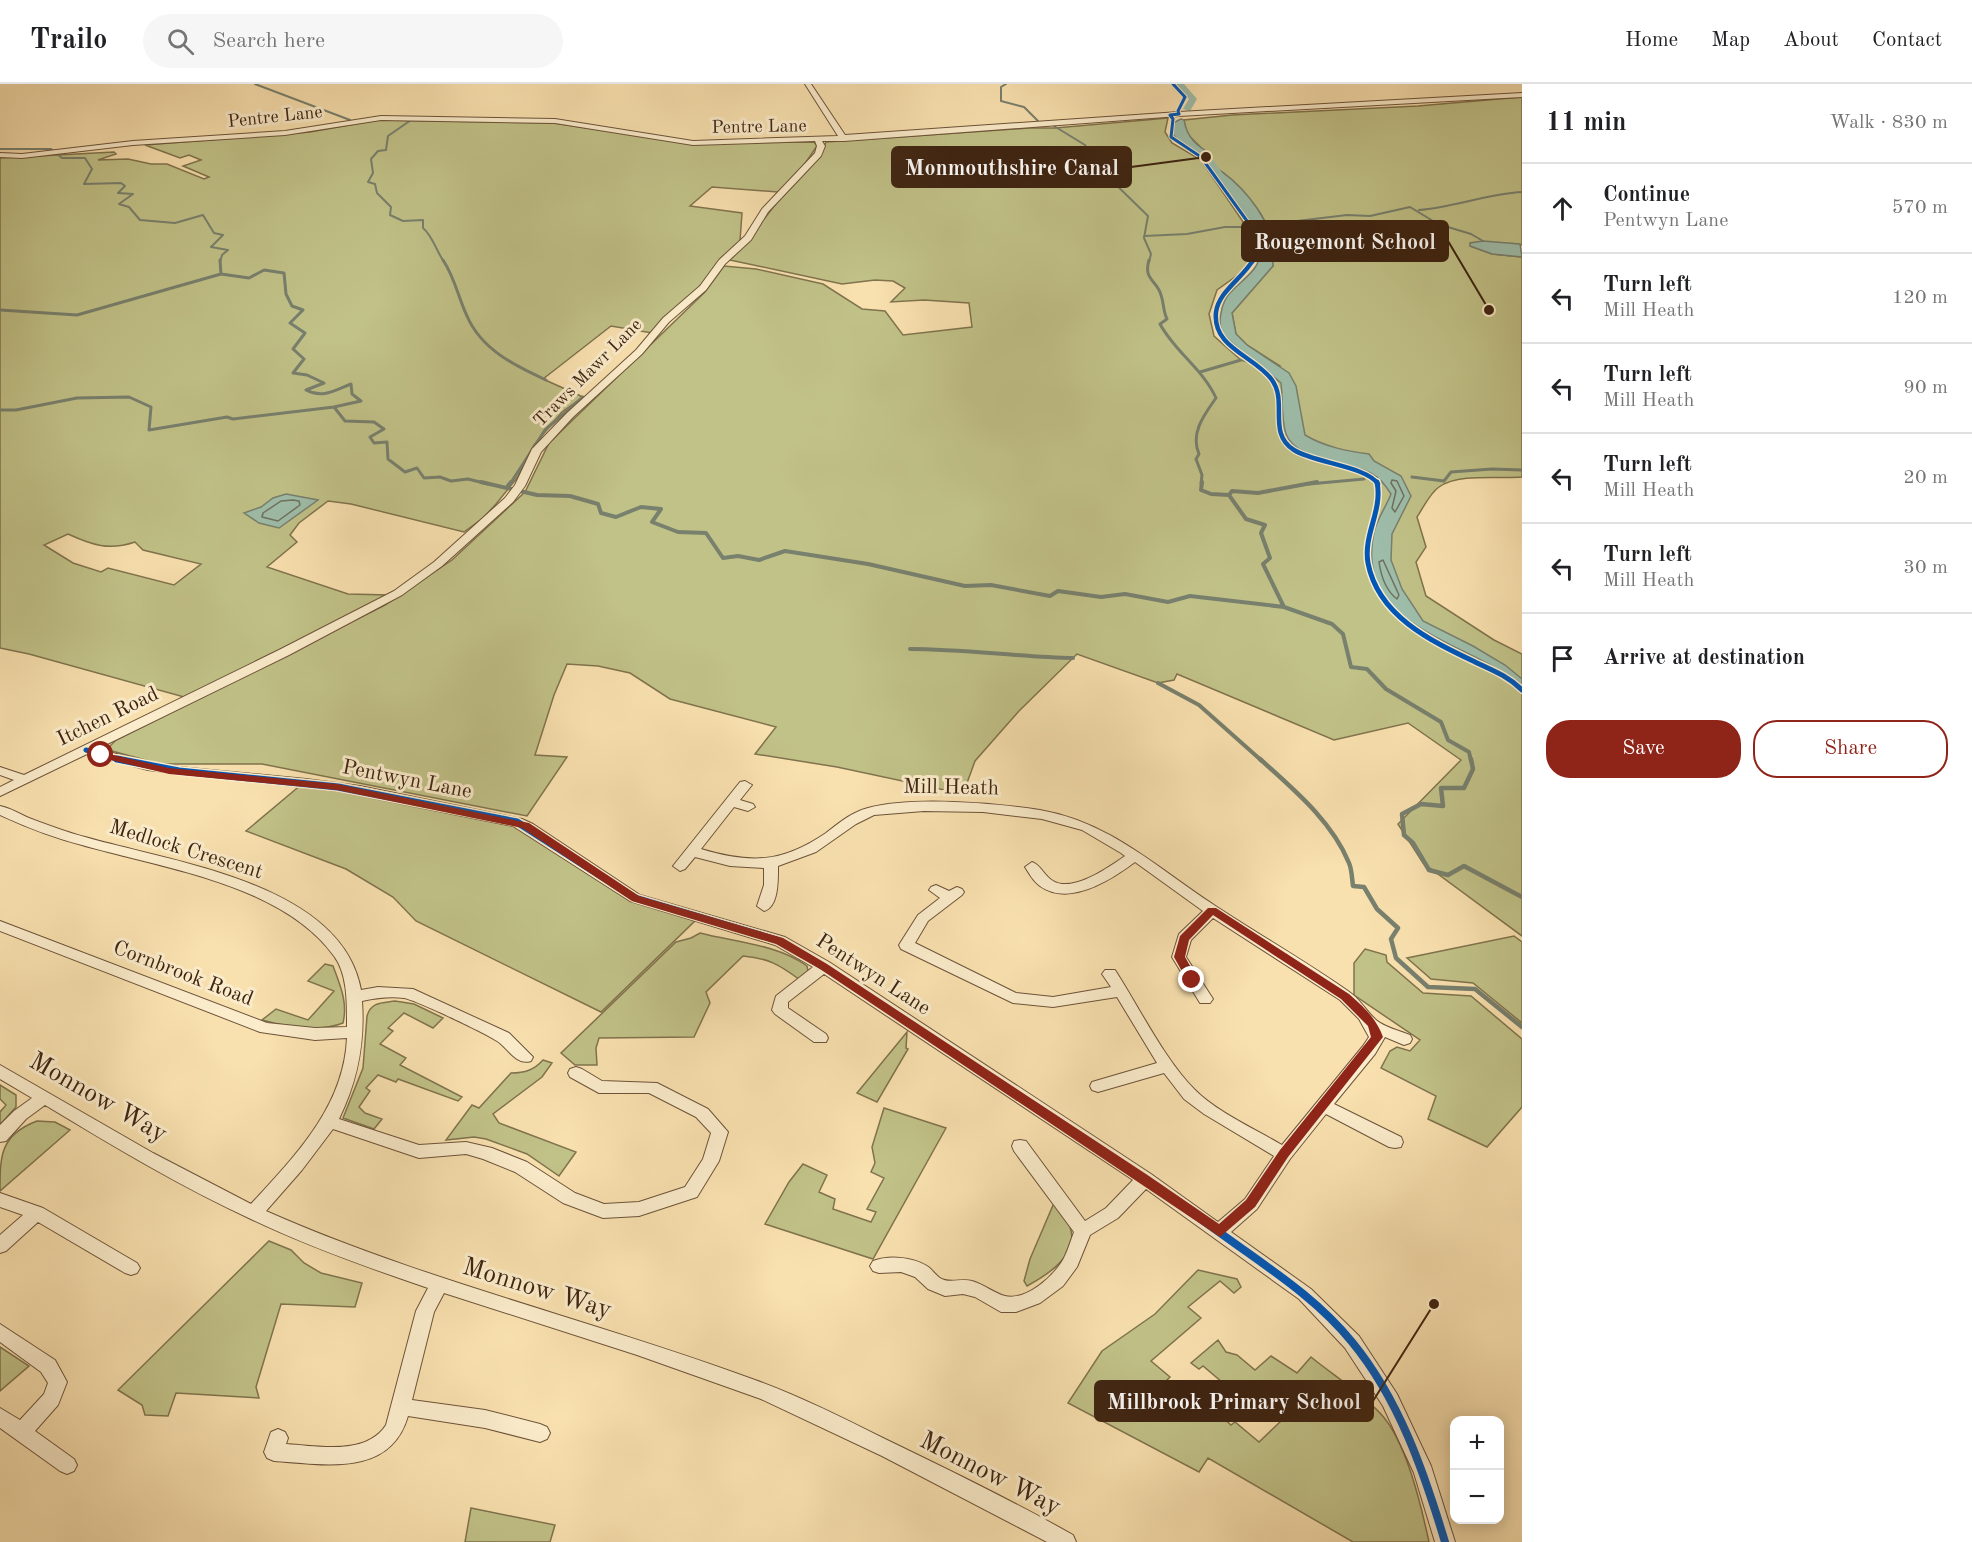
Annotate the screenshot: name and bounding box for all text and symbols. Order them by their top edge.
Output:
search box [143,14,563,68]
icon: search [164,25,197,58]
text: Trailo [30,27,107,55]
text: Search here [212,30,325,52]
text: Home [1625,30,1678,51]
text: Map [1711,30,1750,51]
text: About [1783,30,1839,51]
text: Contact [1872,30,1942,51]
street label: Pentre Lane [227,103,323,131]
text: 11 min [1546,110,1626,136]
text: Walk · 830 m [1829,113,1948,133]
street label: Pentre Lane [711,117,807,137]
callout: Monmouthshire Canal [892,147,1131,187]
text: Monmouthshire Canal [905,158,1119,180]
text: Continue [1603,184,1690,206]
icon: ahead [1546,192,1579,225]
text: 570 m [1892,198,1948,218]
text: Pentwyn Lane [1603,211,1728,231]
callout: Rougemont School [1242,221,1448,261]
text: Rougemont School [1254,232,1436,254]
text: Turn left [1603,274,1692,296]
icon: left [1546,282,1579,315]
text: 120 m [1892,288,1948,308]
text: Mill Heath [1603,301,1694,321]
street label: Traws Mawr Lane [531,316,645,430]
text: Turn left [1603,364,1692,386]
icon: left [1546,372,1579,405]
text: 90 m [1903,378,1948,398]
text: Mill Heath [1603,391,1694,411]
text: Turn left [1603,454,1692,476]
icon: left [1546,462,1579,495]
text: 20 m [1903,468,1948,488]
text: Mill Heath [1603,481,1694,501]
text: Turn left [1603,544,1692,566]
icon: left [1546,552,1579,585]
text: 30 m [1903,558,1948,578]
text: Mill Heath [1603,571,1694,591]
icon: arrive [1546,642,1579,675]
text: Arrive at destination [1603,647,1805,669]
street label: Itchen Road [54,683,162,751]
button: Save [1546,720,1741,778]
button: Share [1753,720,1948,778]
route start [87,741,113,767]
street label: Pentwyn Lane [340,757,474,803]
street label: Mill Heath [903,777,999,799]
street label: Medlock Crescent [107,817,265,883]
street label: Pentwyn Lane [812,930,934,1020]
street label: Cornbrook Road [110,938,256,1010]
route end [1178,966,1204,992]
street label: Monnow Way [25,1048,172,1148]
street label: Monnow Way [459,1254,615,1324]
callout: Millbrook Primary School [1095,1381,1373,1421]
text: Millbrook Primary School [1107,1392,1361,1414]
map controls [1450,1416,1504,1524]
button: + [1450,1416,1504,1470]
street label: Monnow Way [915,1427,1065,1521]
button: − [1450,1470,1504,1524]

